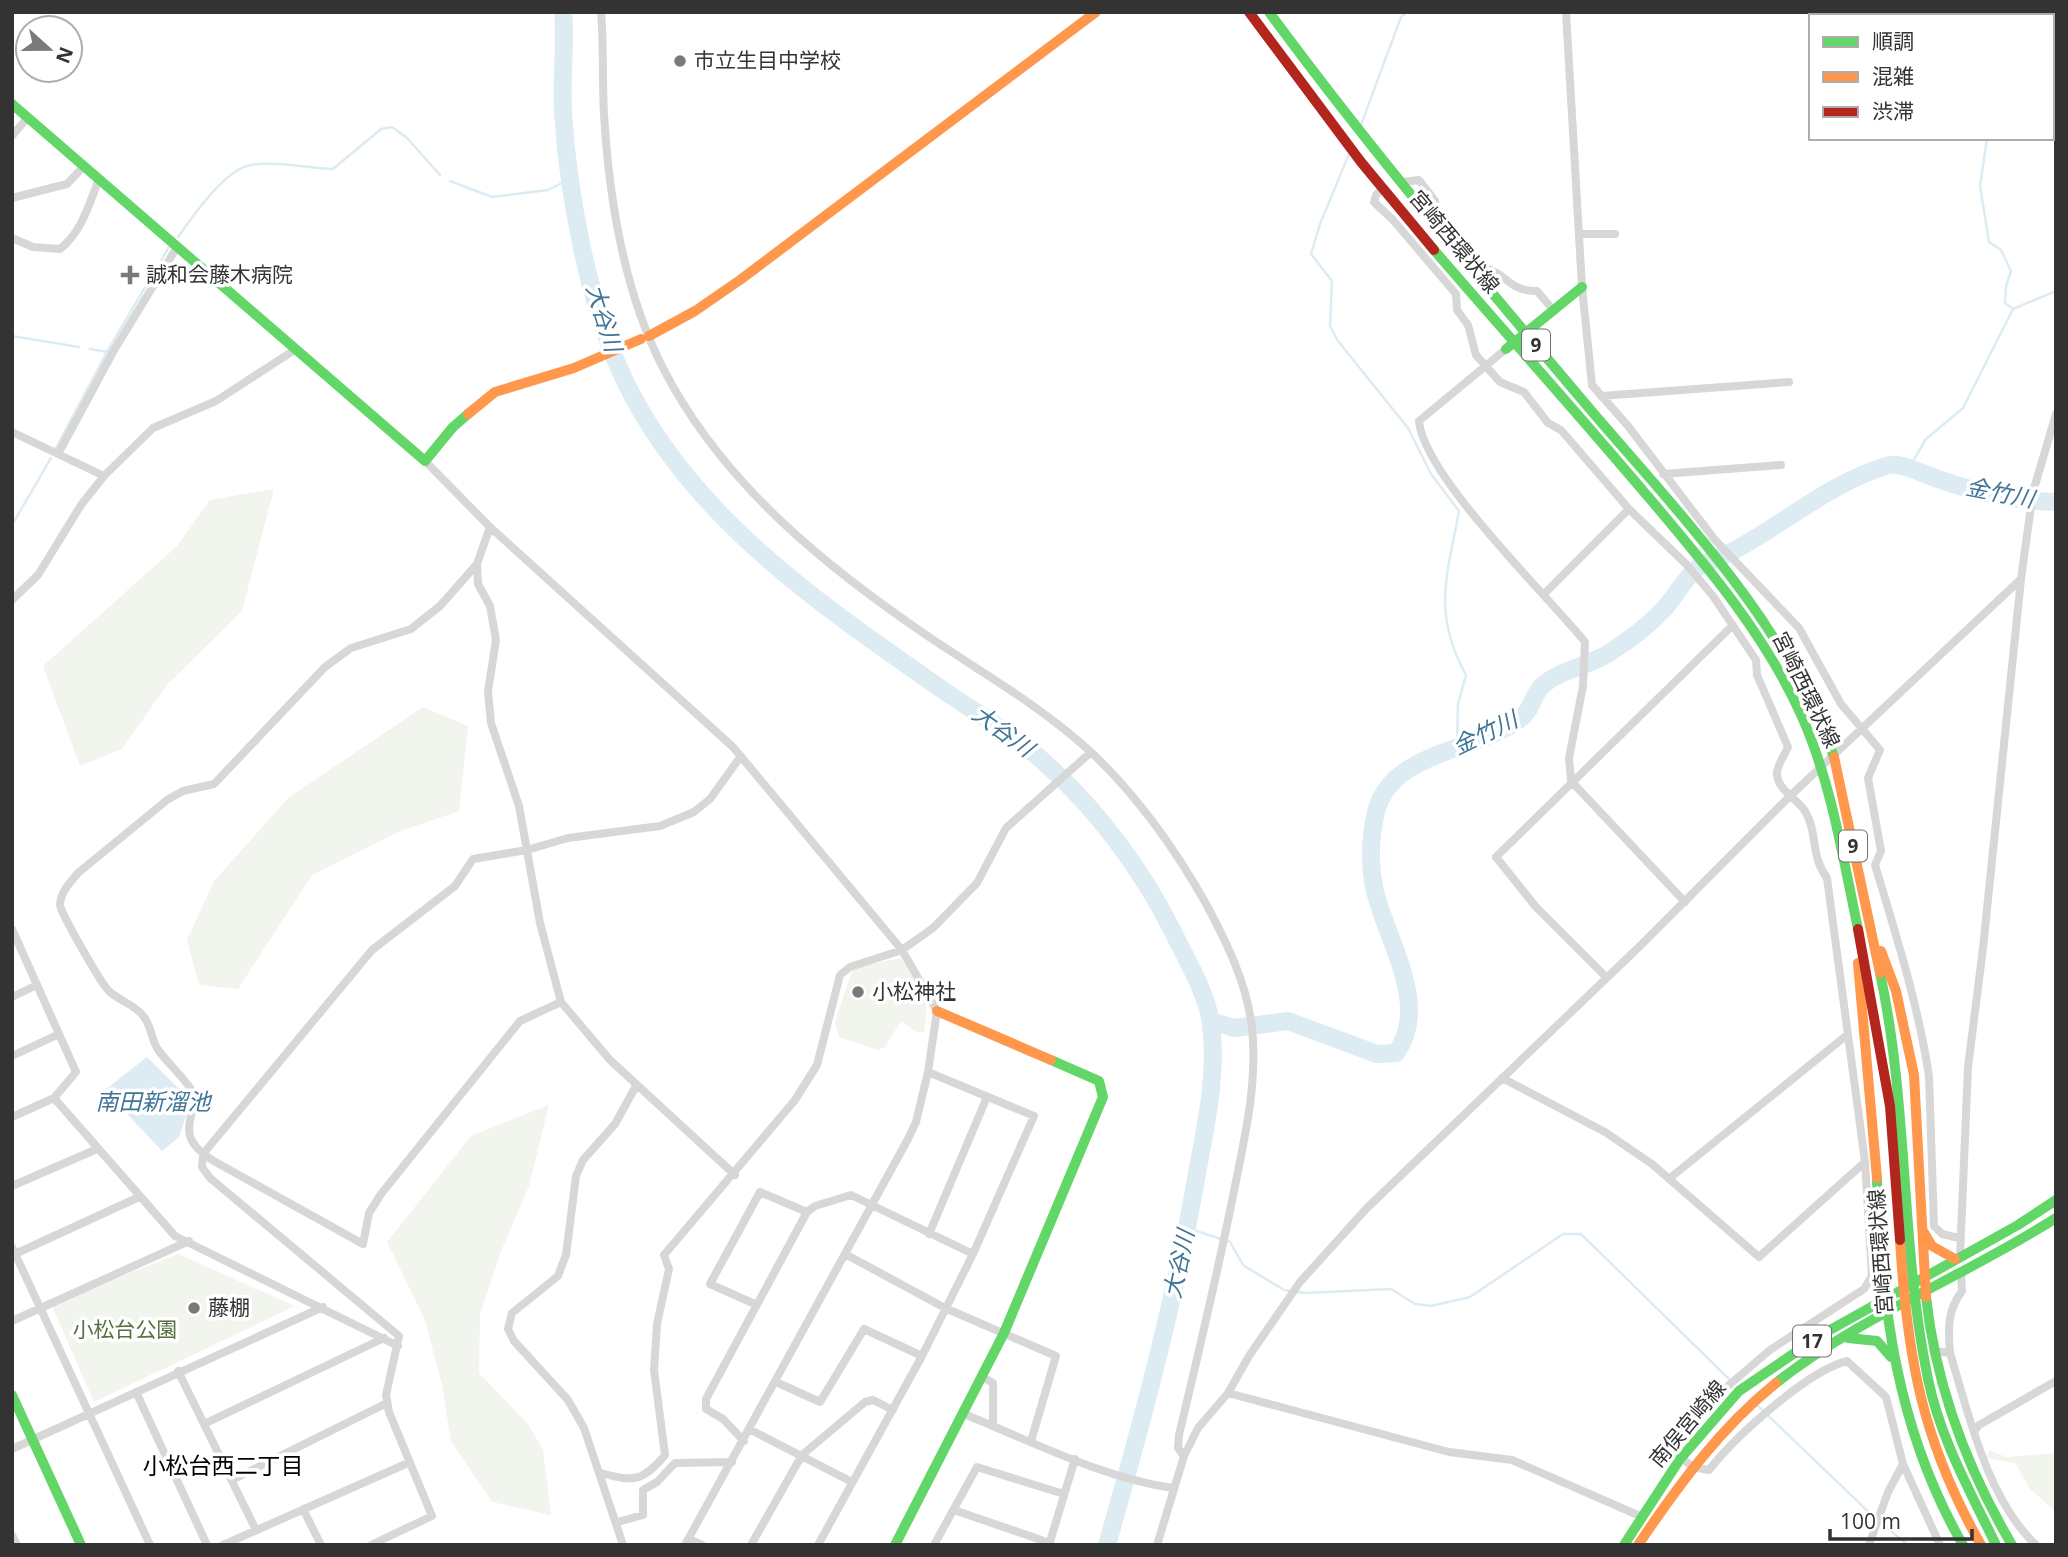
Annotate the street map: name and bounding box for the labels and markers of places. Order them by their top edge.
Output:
place label: 市立生目中学校 [694,46,841,74]
marker: 市立生目中学校 [672,53,688,69]
place label: 誠和会藤木病院 [146,260,293,288]
marker: 誠和会藤木病院 [120,265,140,285]
place label: 小松神社 [872,977,956,1005]
marker: 小松神社 [850,984,866,1000]
place label: 藤棚 [208,1293,250,1321]
marker: 藤棚 [186,1300,202,1316]

